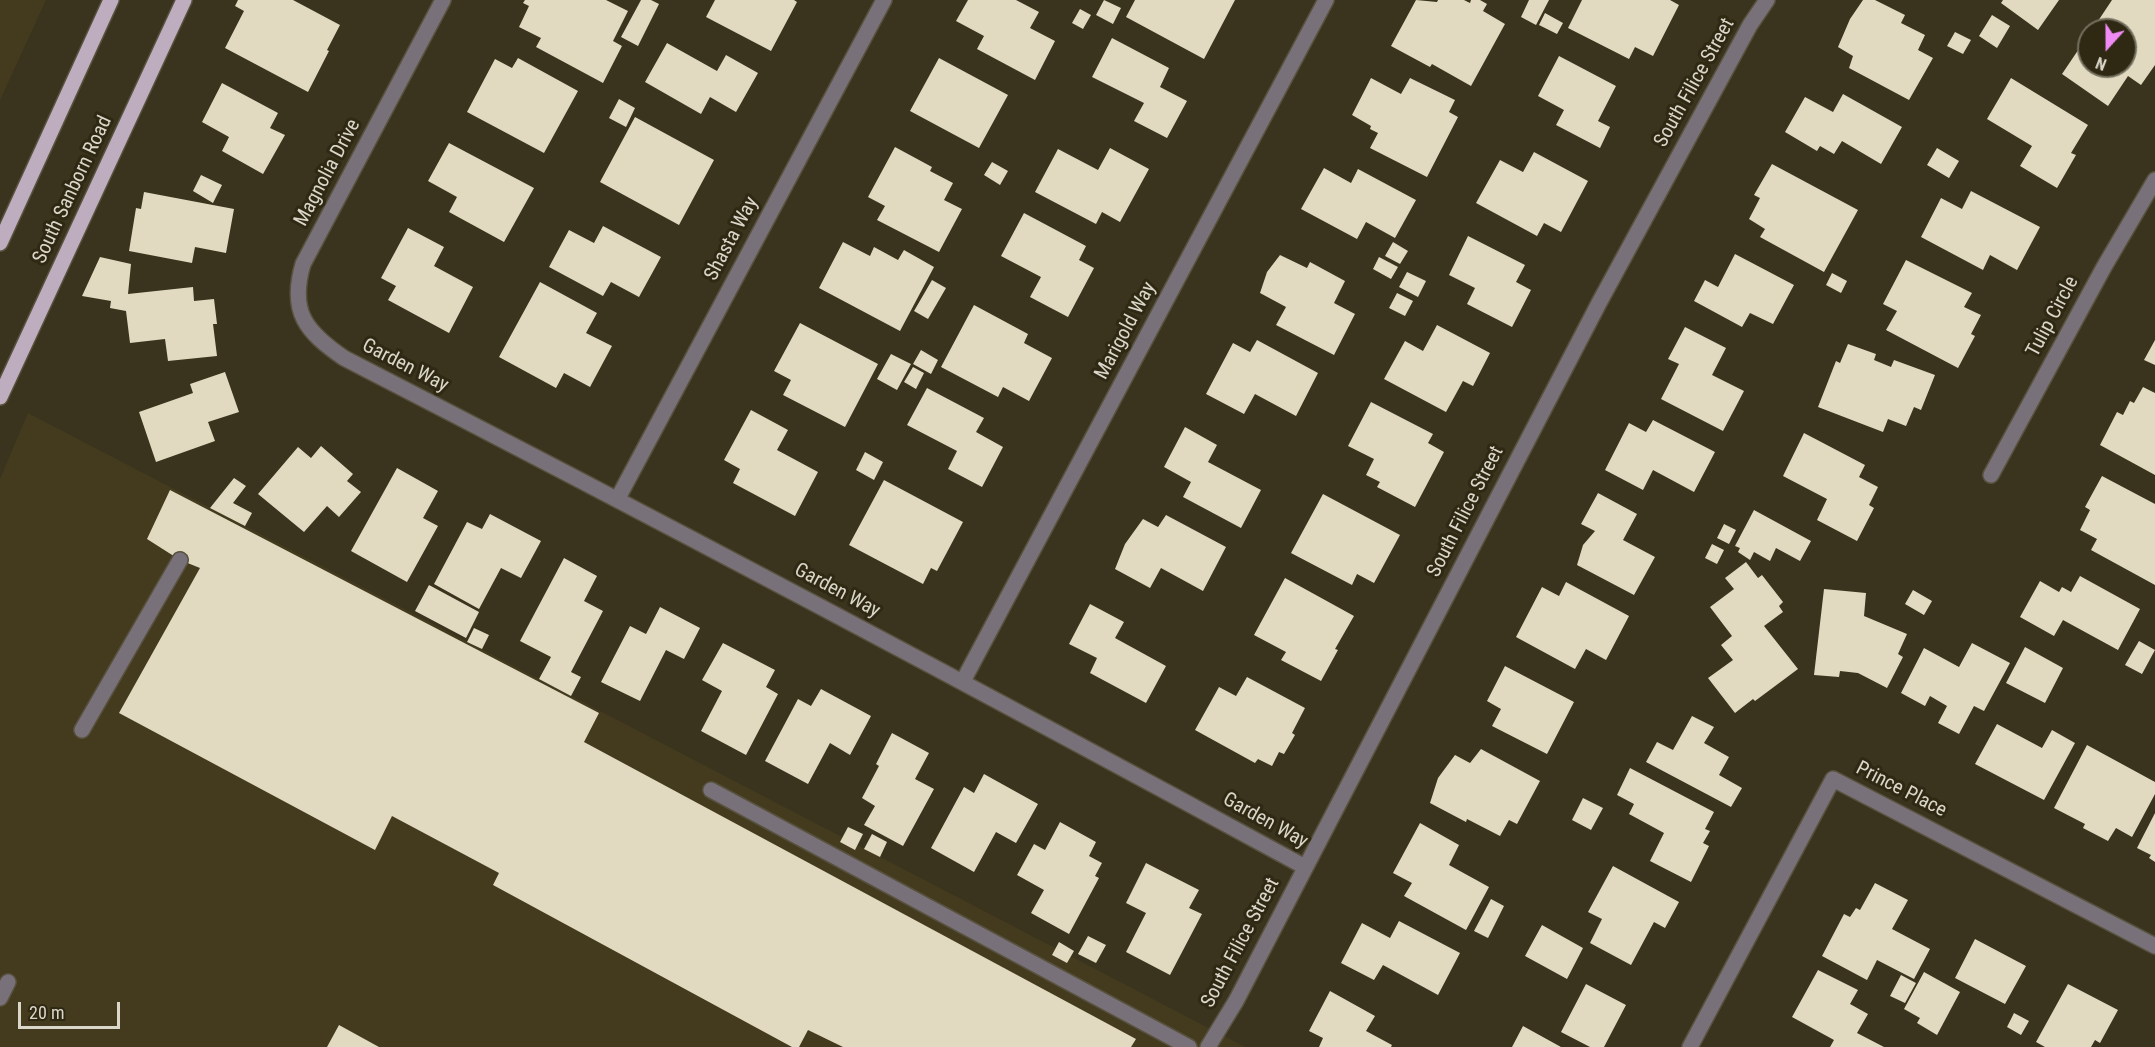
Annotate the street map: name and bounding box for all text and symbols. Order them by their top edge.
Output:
street label: South Filice Street [1650,14,1740,152]
north arrow [2077,18,2137,78]
text: N [2093,53,2109,74]
street label: South Sanborn Road [28,112,118,268]
street label: Magnolia Drive [290,115,366,231]
street label: Shasta Way [700,193,764,285]
street label: Tulip Circle [2022,273,2084,361]
street label: Marigold Way [1090,278,1162,384]
street label: Garden Way [358,334,452,398]
street label: South Filice Street [1423,443,1509,581]
street label: Garden Way [790,558,884,624]
street label: Prince Place [1852,757,1950,823]
street label: Garden Way [1218,788,1312,854]
street label: South Filice Street [1197,874,1285,1012]
scale bar [21,990,123,1028]
text: 20 m [29,1002,64,1023]

